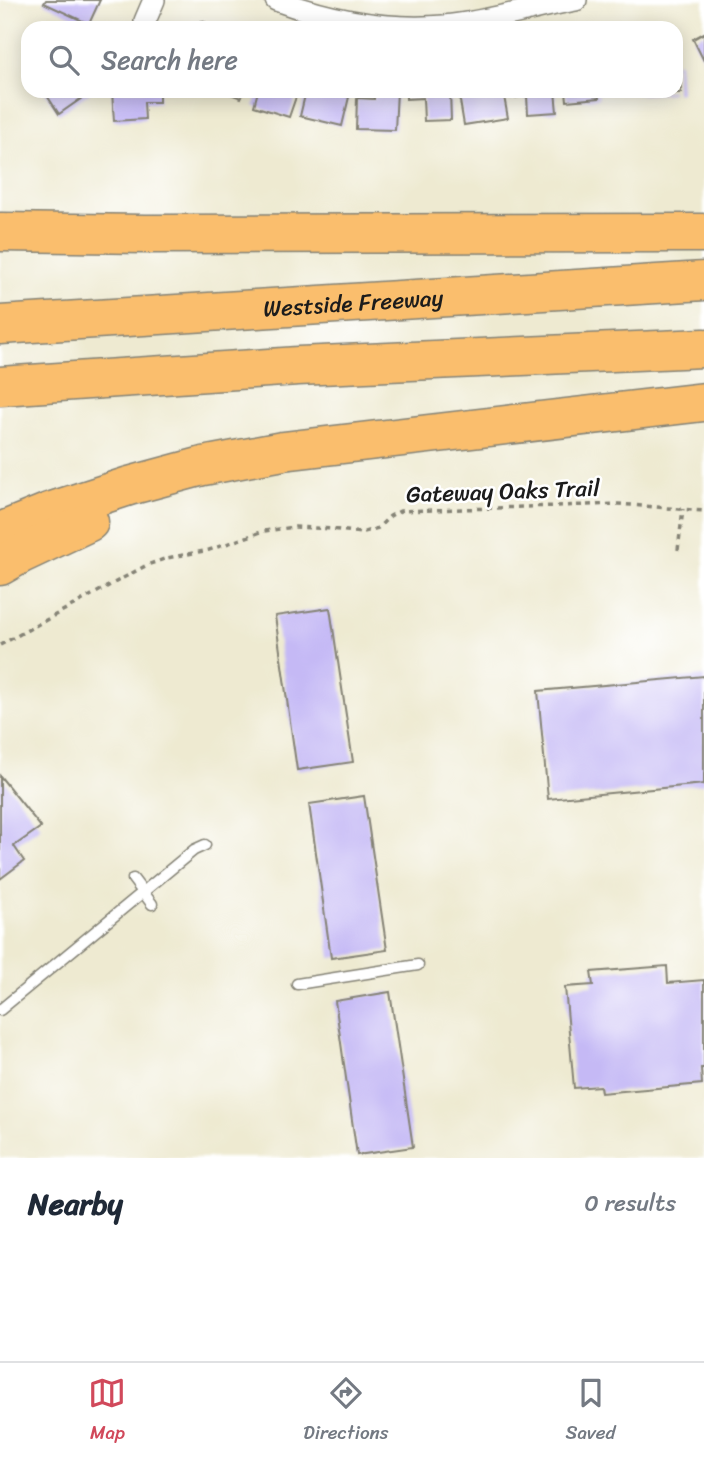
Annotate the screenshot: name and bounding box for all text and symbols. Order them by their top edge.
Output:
search box [21,21,683,98]
text: Search here [101,37,238,83]
icon: search [45,41,83,79]
street label: Westside Freeway [262,277,445,329]
street label: Gateway Oaks Trail [406,468,601,515]
text: Nearby [28,1177,123,1231]
text: 0 results [584,1183,676,1224]
tab: Map [88,1374,126,1449]
tab: Directions [303,1374,389,1449]
tab: Saved [565,1374,616,1449]

